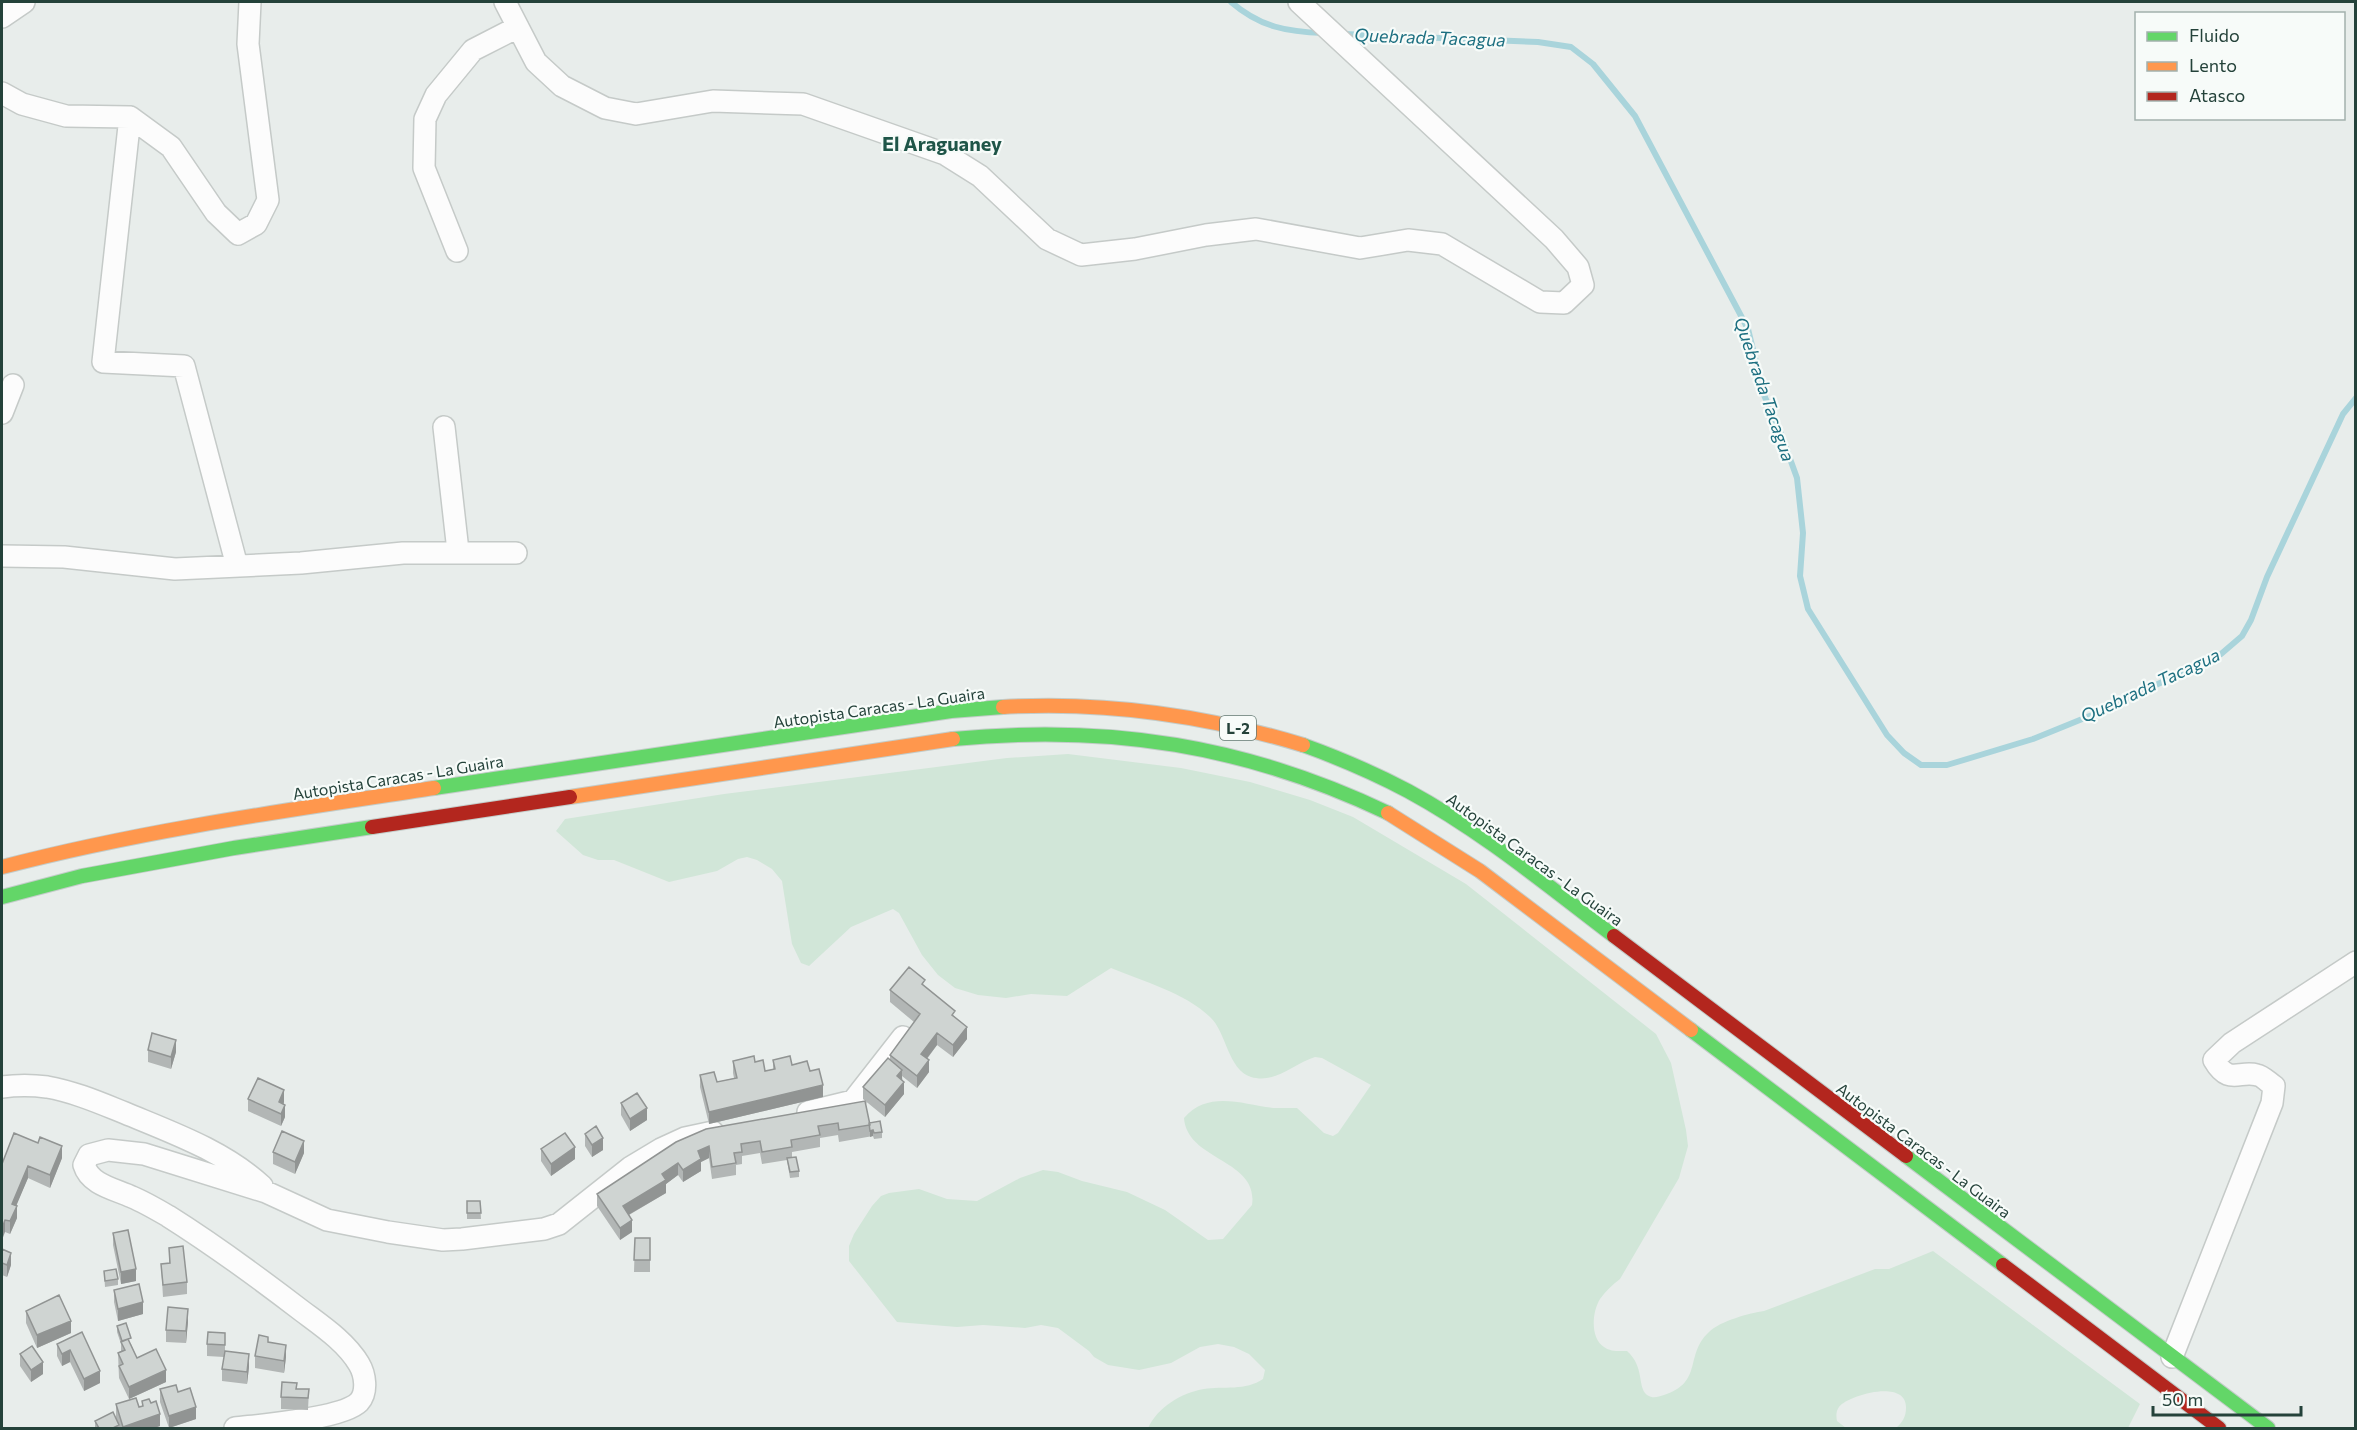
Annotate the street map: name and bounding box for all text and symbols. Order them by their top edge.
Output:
legend [2135,12,2345,120]
water label: Quebrada Tacagua [1354,23,1506,51]
text: Fluido [2189,24,2240,46]
text: Lento [2189,54,2237,76]
text: Atasco [2189,84,2245,106]
district label: El Araguaney [882,131,1002,155]
water label: Quebrada Tacagua [1730,314,1800,464]
water label: Quebrada Tacagua [2077,643,2223,727]
street label: Autopista Caracas - La Guaira [772,683,986,731]
road number: L-2 [1220,716,1256,740]
street label: Autopista Caracas - La Guaira [291,751,505,803]
street label: Autopista Caracas - La Guaira [1443,789,1627,929]
street label: Autopista Caracas - La Guaira [1833,1078,2015,1222]
scale bar [2153,1379,2302,1417]
text: 50 m [2162,1388,2203,1410]

